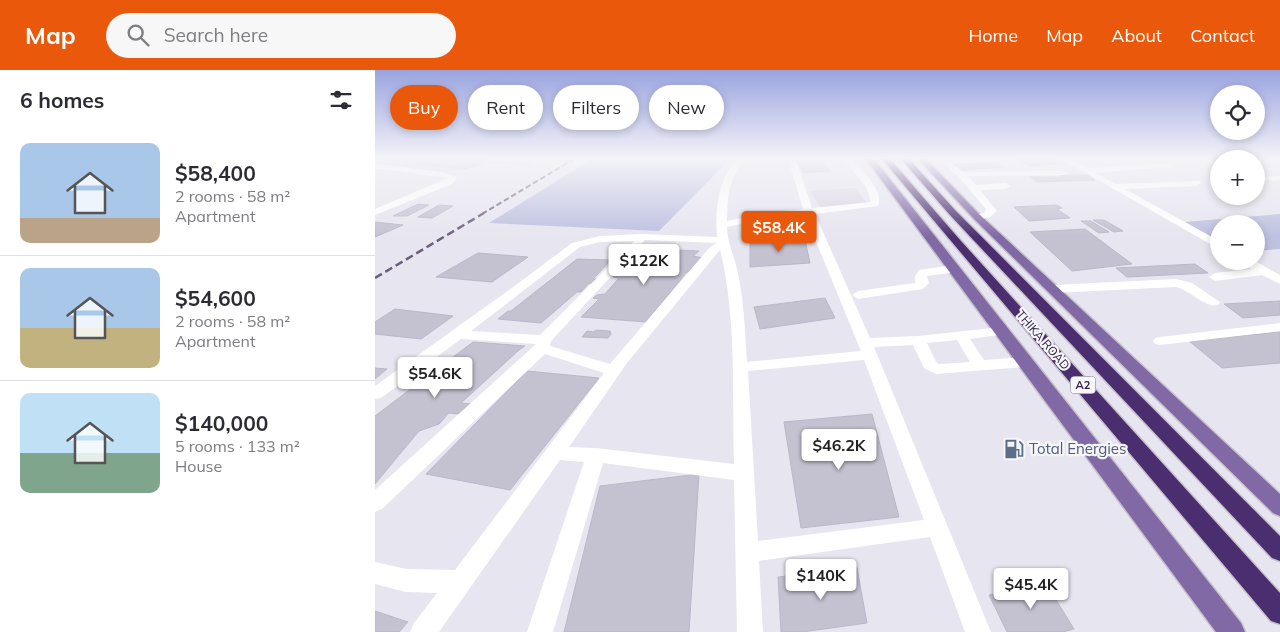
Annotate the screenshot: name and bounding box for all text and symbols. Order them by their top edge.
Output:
search box [106,13,456,58]
text: Map [25,20,76,50]
icon: search [124,21,152,49]
text: Search here [164,23,268,47]
text: Home [968,24,1018,47]
text: Map [1046,24,1083,47]
text: About [1111,24,1162,47]
text: Contact [1190,24,1255,47]
chip: Buy [390,85,458,130]
chip: Rent [468,85,543,130]
chip: Filters [553,85,639,130]
chip: New [649,85,724,130]
map controls [1210,85,1265,270]
button: locate [1210,85,1265,140]
icon: filters [327,86,355,114]
text: 6 homes [20,87,104,113]
button: + [1210,150,1265,205]
text: $58,400 [175,160,256,186]
icon: home [60,163,120,223]
text: 2 rooms · 58 m² [175,186,290,206]
text: Apartment [175,206,256,226]
pin: $58.4K [738,210,820,253]
button: − [1210,215,1265,270]
text: $58.4K [752,217,806,237]
pin: $122K [609,244,679,286]
text: $122K [619,250,669,270]
text: $54,600 [175,285,256,311]
icon: home [60,288,120,348]
street label: THIKA ROAD [1013,307,1073,373]
text: 2 rooms · 58 m² [175,311,290,331]
text: Apartment [175,331,256,351]
pin: $54.6K [394,356,476,399]
text: $54.6K [408,363,462,383]
road number: A2 [1071,376,1095,394]
text: $140,000 [175,410,268,436]
icon: home [60,413,120,473]
pin: $46.2K [798,428,880,471]
text: $46.2K [812,435,866,455]
text: 5 rooms · 133 m² [175,436,300,456]
fuel station icon: Total Energies [1003,438,1025,460]
place label: Total Energies [1029,439,1126,458]
text: House [175,456,222,476]
pin: $140K [786,558,856,601]
text: $140K [796,565,846,585]
pin: $45.4K [990,568,1072,610]
text: $45.4K [1004,574,1058,594]

